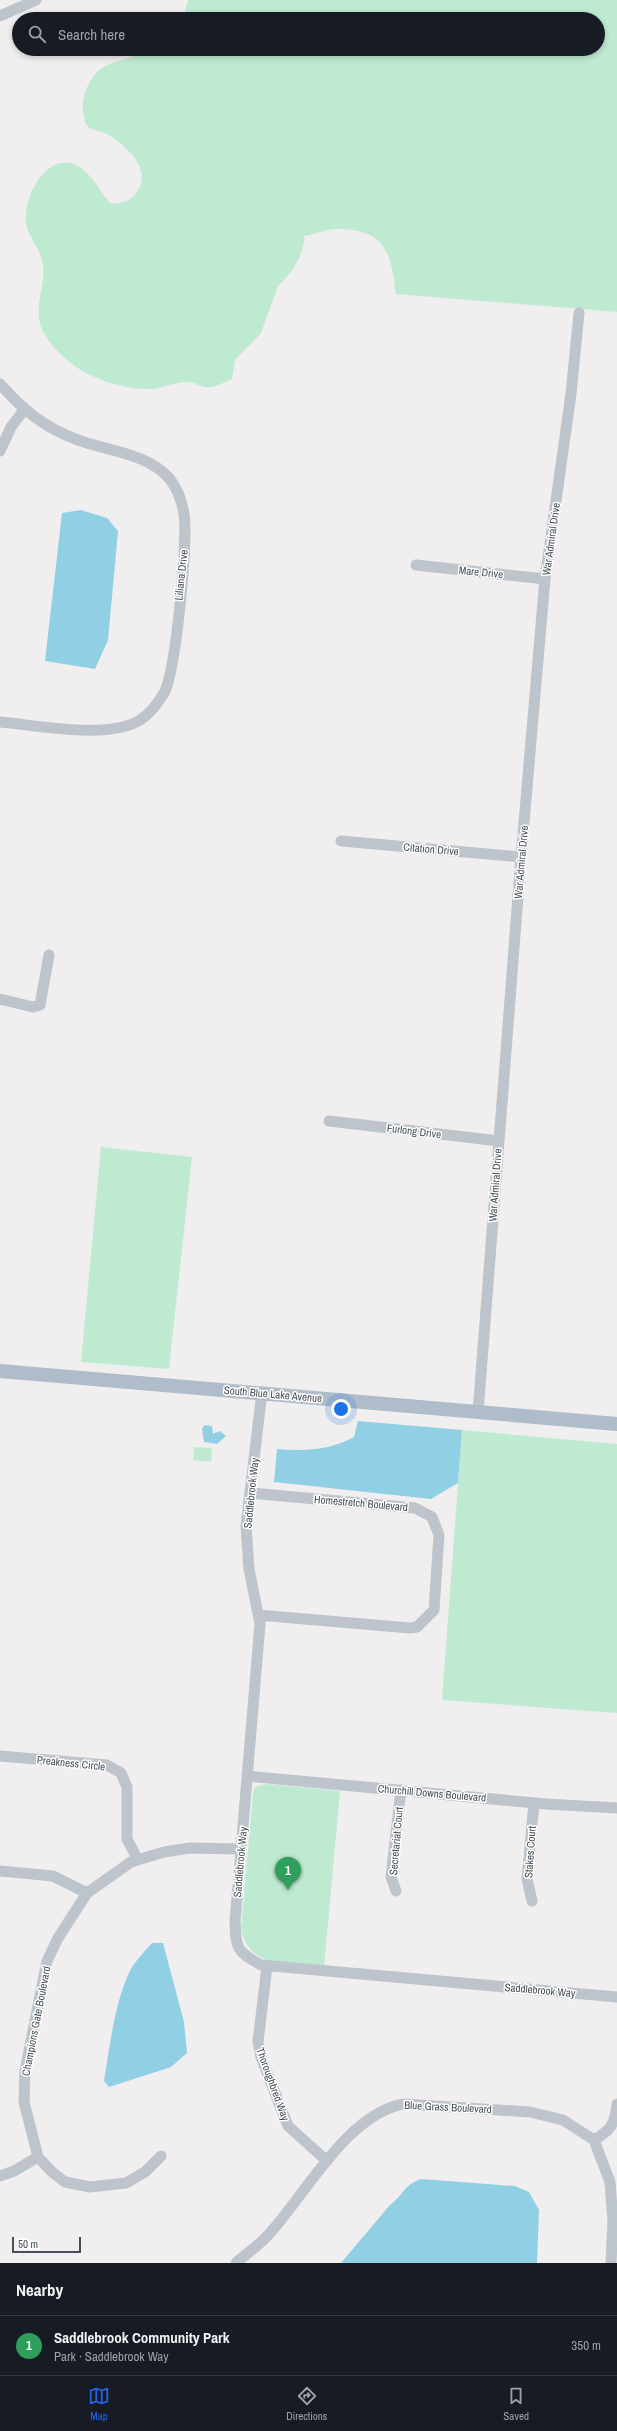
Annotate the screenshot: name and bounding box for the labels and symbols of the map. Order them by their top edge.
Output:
street label: War Admiral Drive [539,502,563,576]
street label: Liliana Drive [171,549,191,601]
street label: Mare Drive [458,563,504,581]
street label: War Admiral Drive [511,825,531,899]
street label: Citation Drive [403,840,459,858]
street label: Furlong Drive [386,1121,442,1141]
street label: War Admiral Drive [485,1148,505,1222]
street label: South Blue Lake Avenue [223,1383,323,1405]
your location [331,1399,351,1419]
street label: Saddlebrook Way [240,1457,262,1529]
street label: Homestretch Boulevard [313,1492,409,1514]
street label: Preakness Circle [36,1752,106,1774]
street label: Churchill Downs Boulevard [377,1781,487,1805]
street label: Secretariat Court [386,1806,406,1876]
street label: Stakes Court [521,1825,539,1878]
street label: Saddlebrook Way [230,1826,250,1898]
pin: 1 [275,1857,301,1890]
street label: Champions Gate Boulevard [19,1965,53,2077]
street label: Saddlebrook Way [504,1980,576,2000]
street label: Thoroughbred Way [253,2045,293,2123]
street label: Blue Grass Boulevard [404,2098,492,2116]
scale bar [12,2235,81,2254]

